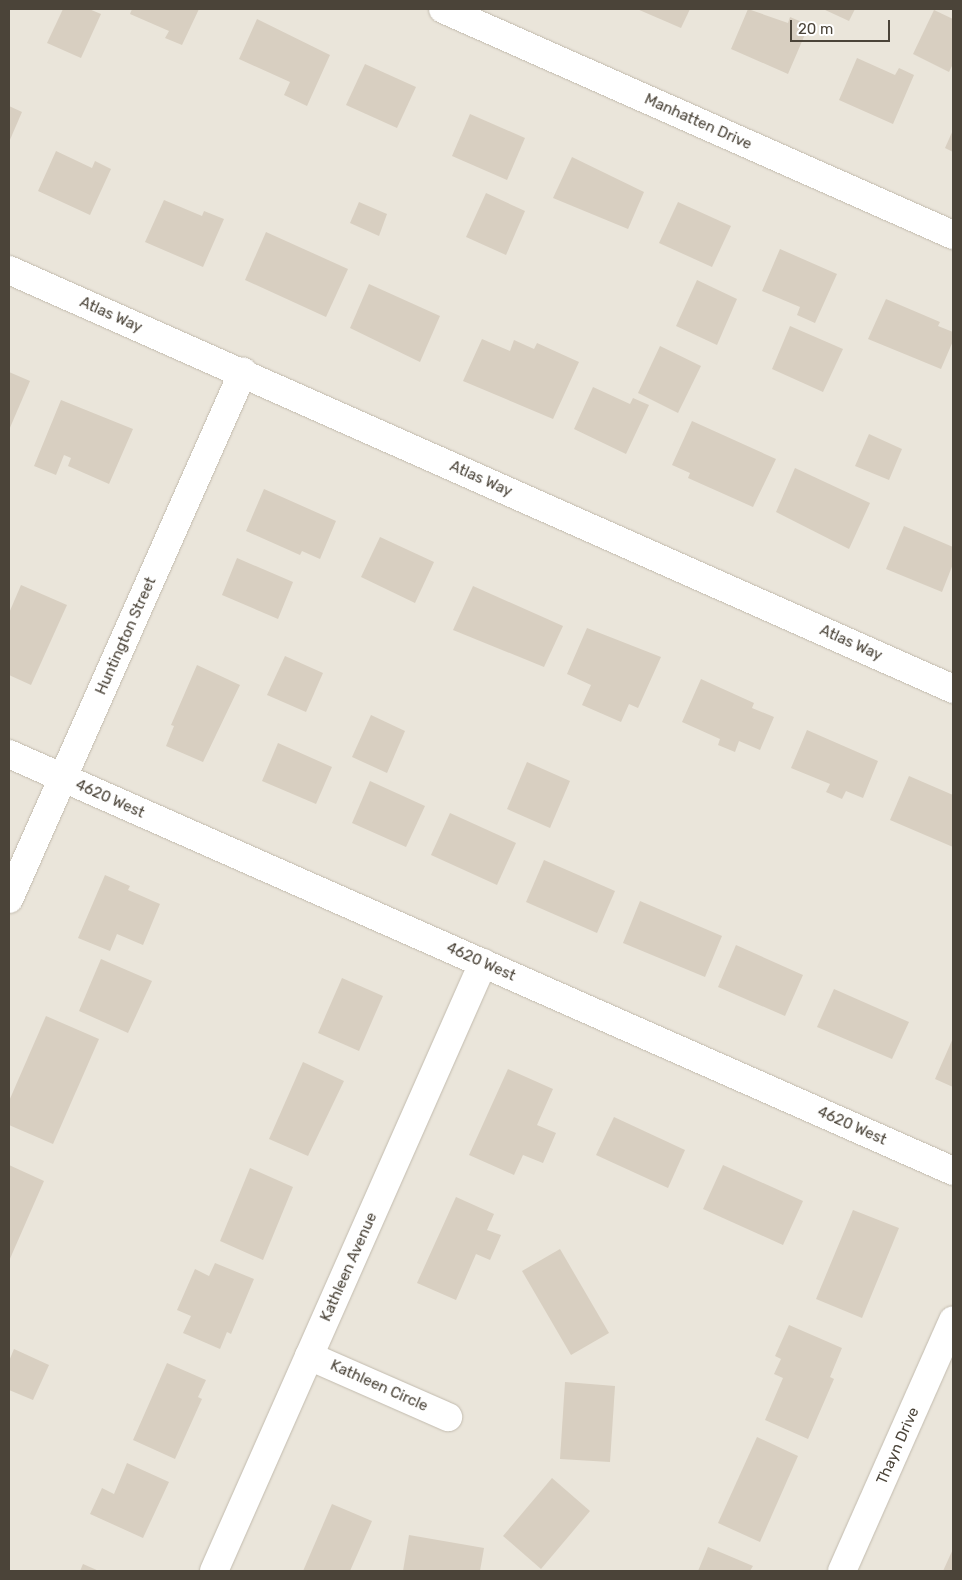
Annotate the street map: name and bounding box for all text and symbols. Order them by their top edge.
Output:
scale bar [792,10,892,42]
text: 20 m [798,20,833,38]
street label: Manhatten Drive [642,90,754,154]
street label: Atlas Way [77,293,145,337]
street label: Atlas Way [447,457,515,501]
street label: Huntington Street [92,574,160,698]
street label: Atlas Way [817,621,885,665]
street label: 4620 West [73,776,147,822]
street label: 4620 West [444,939,518,985]
street label: 4620 West [815,1103,889,1149]
street label: Kathleen Avenue [317,1210,381,1324]
street label: Kathleen Circle [327,1356,431,1416]
street label: Thayn Drive [873,1405,923,1487]

